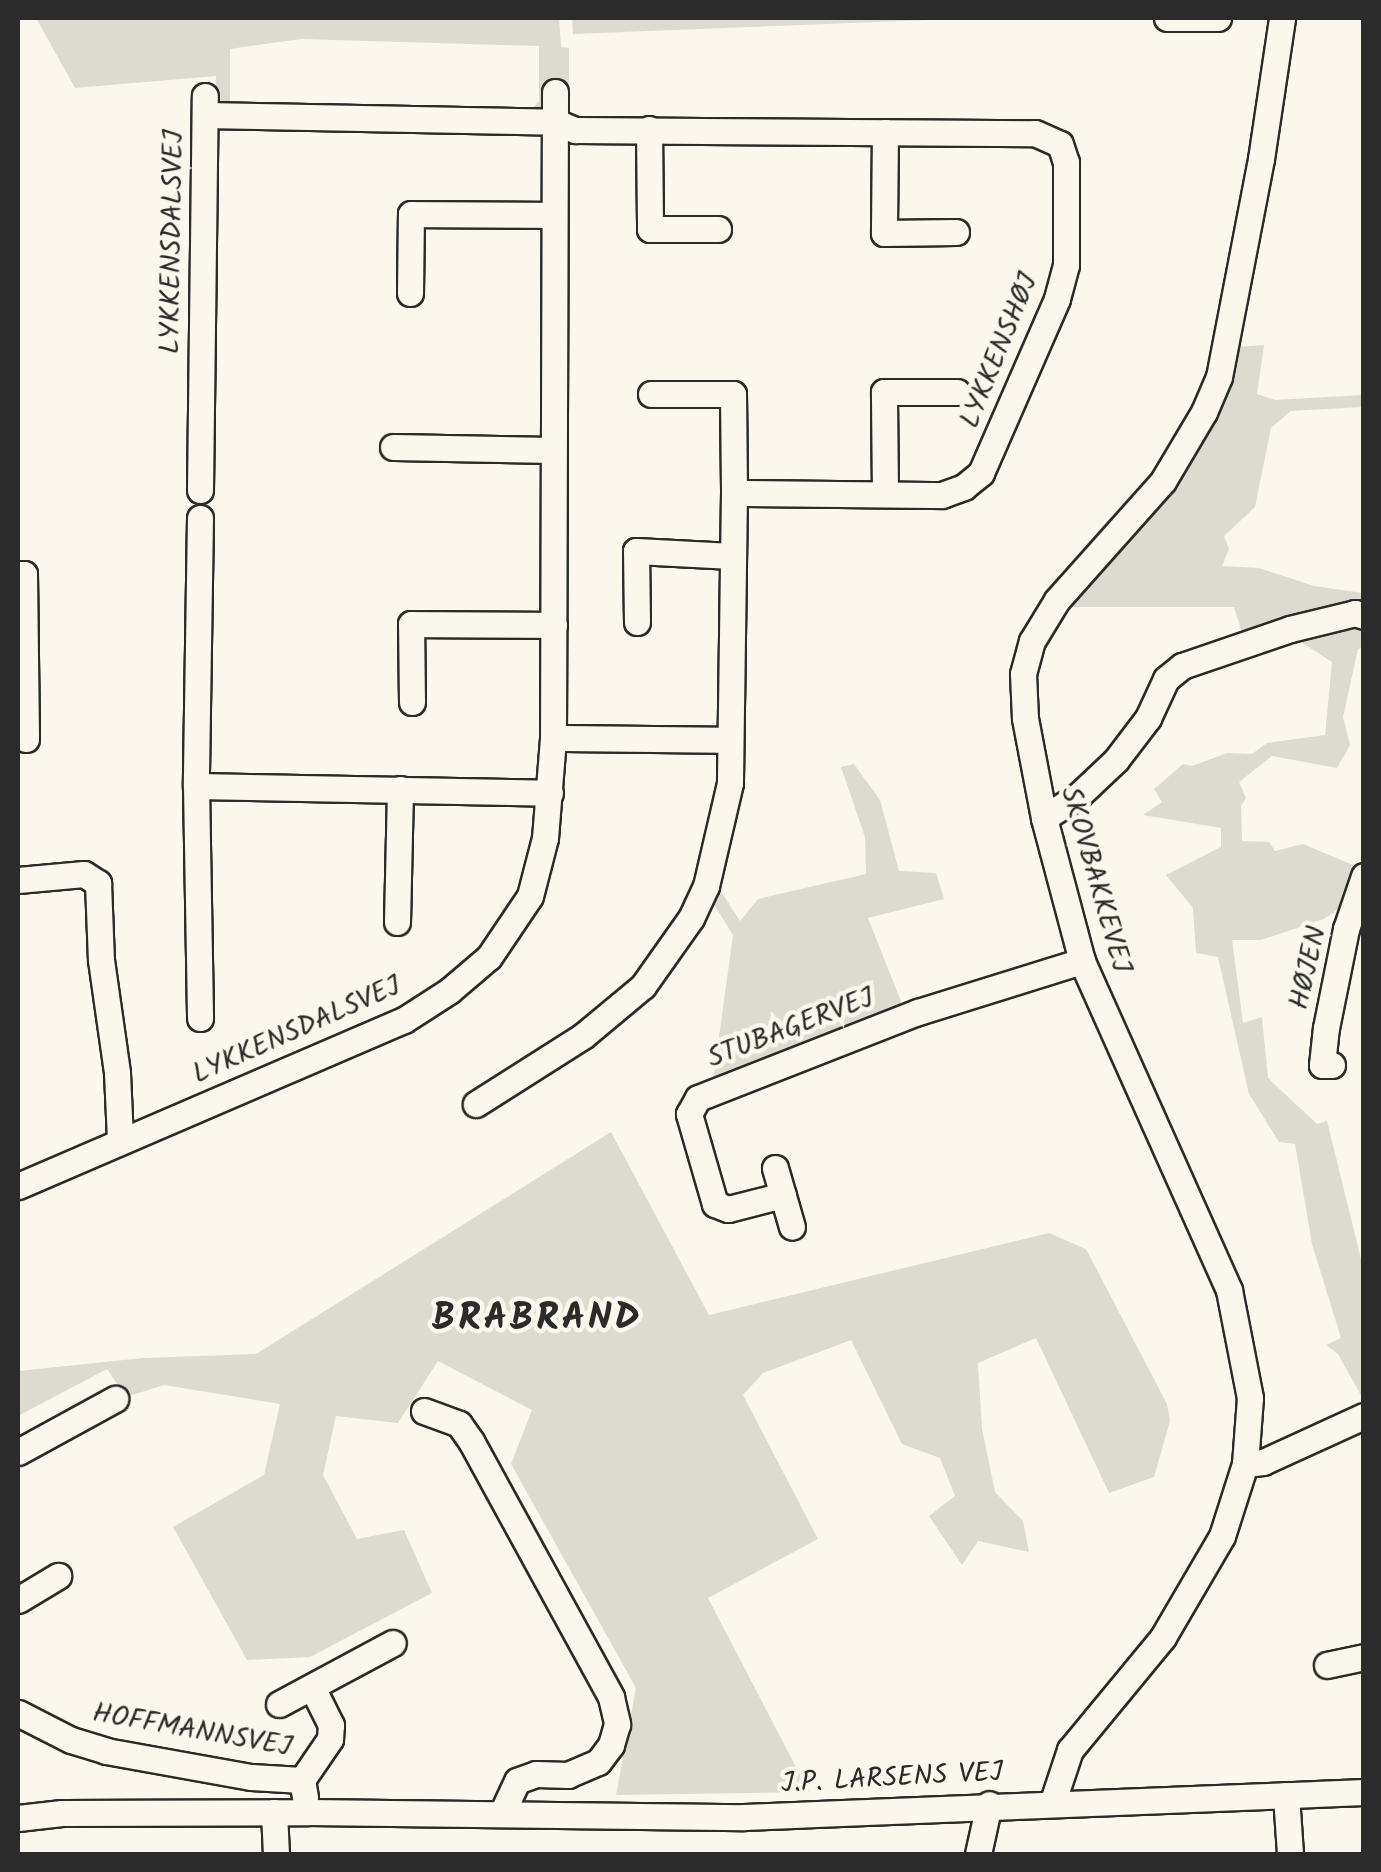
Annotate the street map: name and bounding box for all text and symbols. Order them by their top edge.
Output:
street label: LYKKENSDALSVEJ [154,130,192,354]
street label: LYKKENSHØJ [954,269,1046,433]
street label: SKOVBAKKEVEJ [1052,783,1138,977]
street label: HØJEN [1283,923,1335,1013]
street label: LYKKENSDALSVEJ [188,970,406,1092]
street label: STUBAGERVEJ [703,982,879,1076]
district label: BRABRAND [432,1297,642,1343]
street label: HOFFMANNSVEJ [90,1697,294,1765]
street label: J.P. LARSENS VEJ [780,1756,1004,1802]

